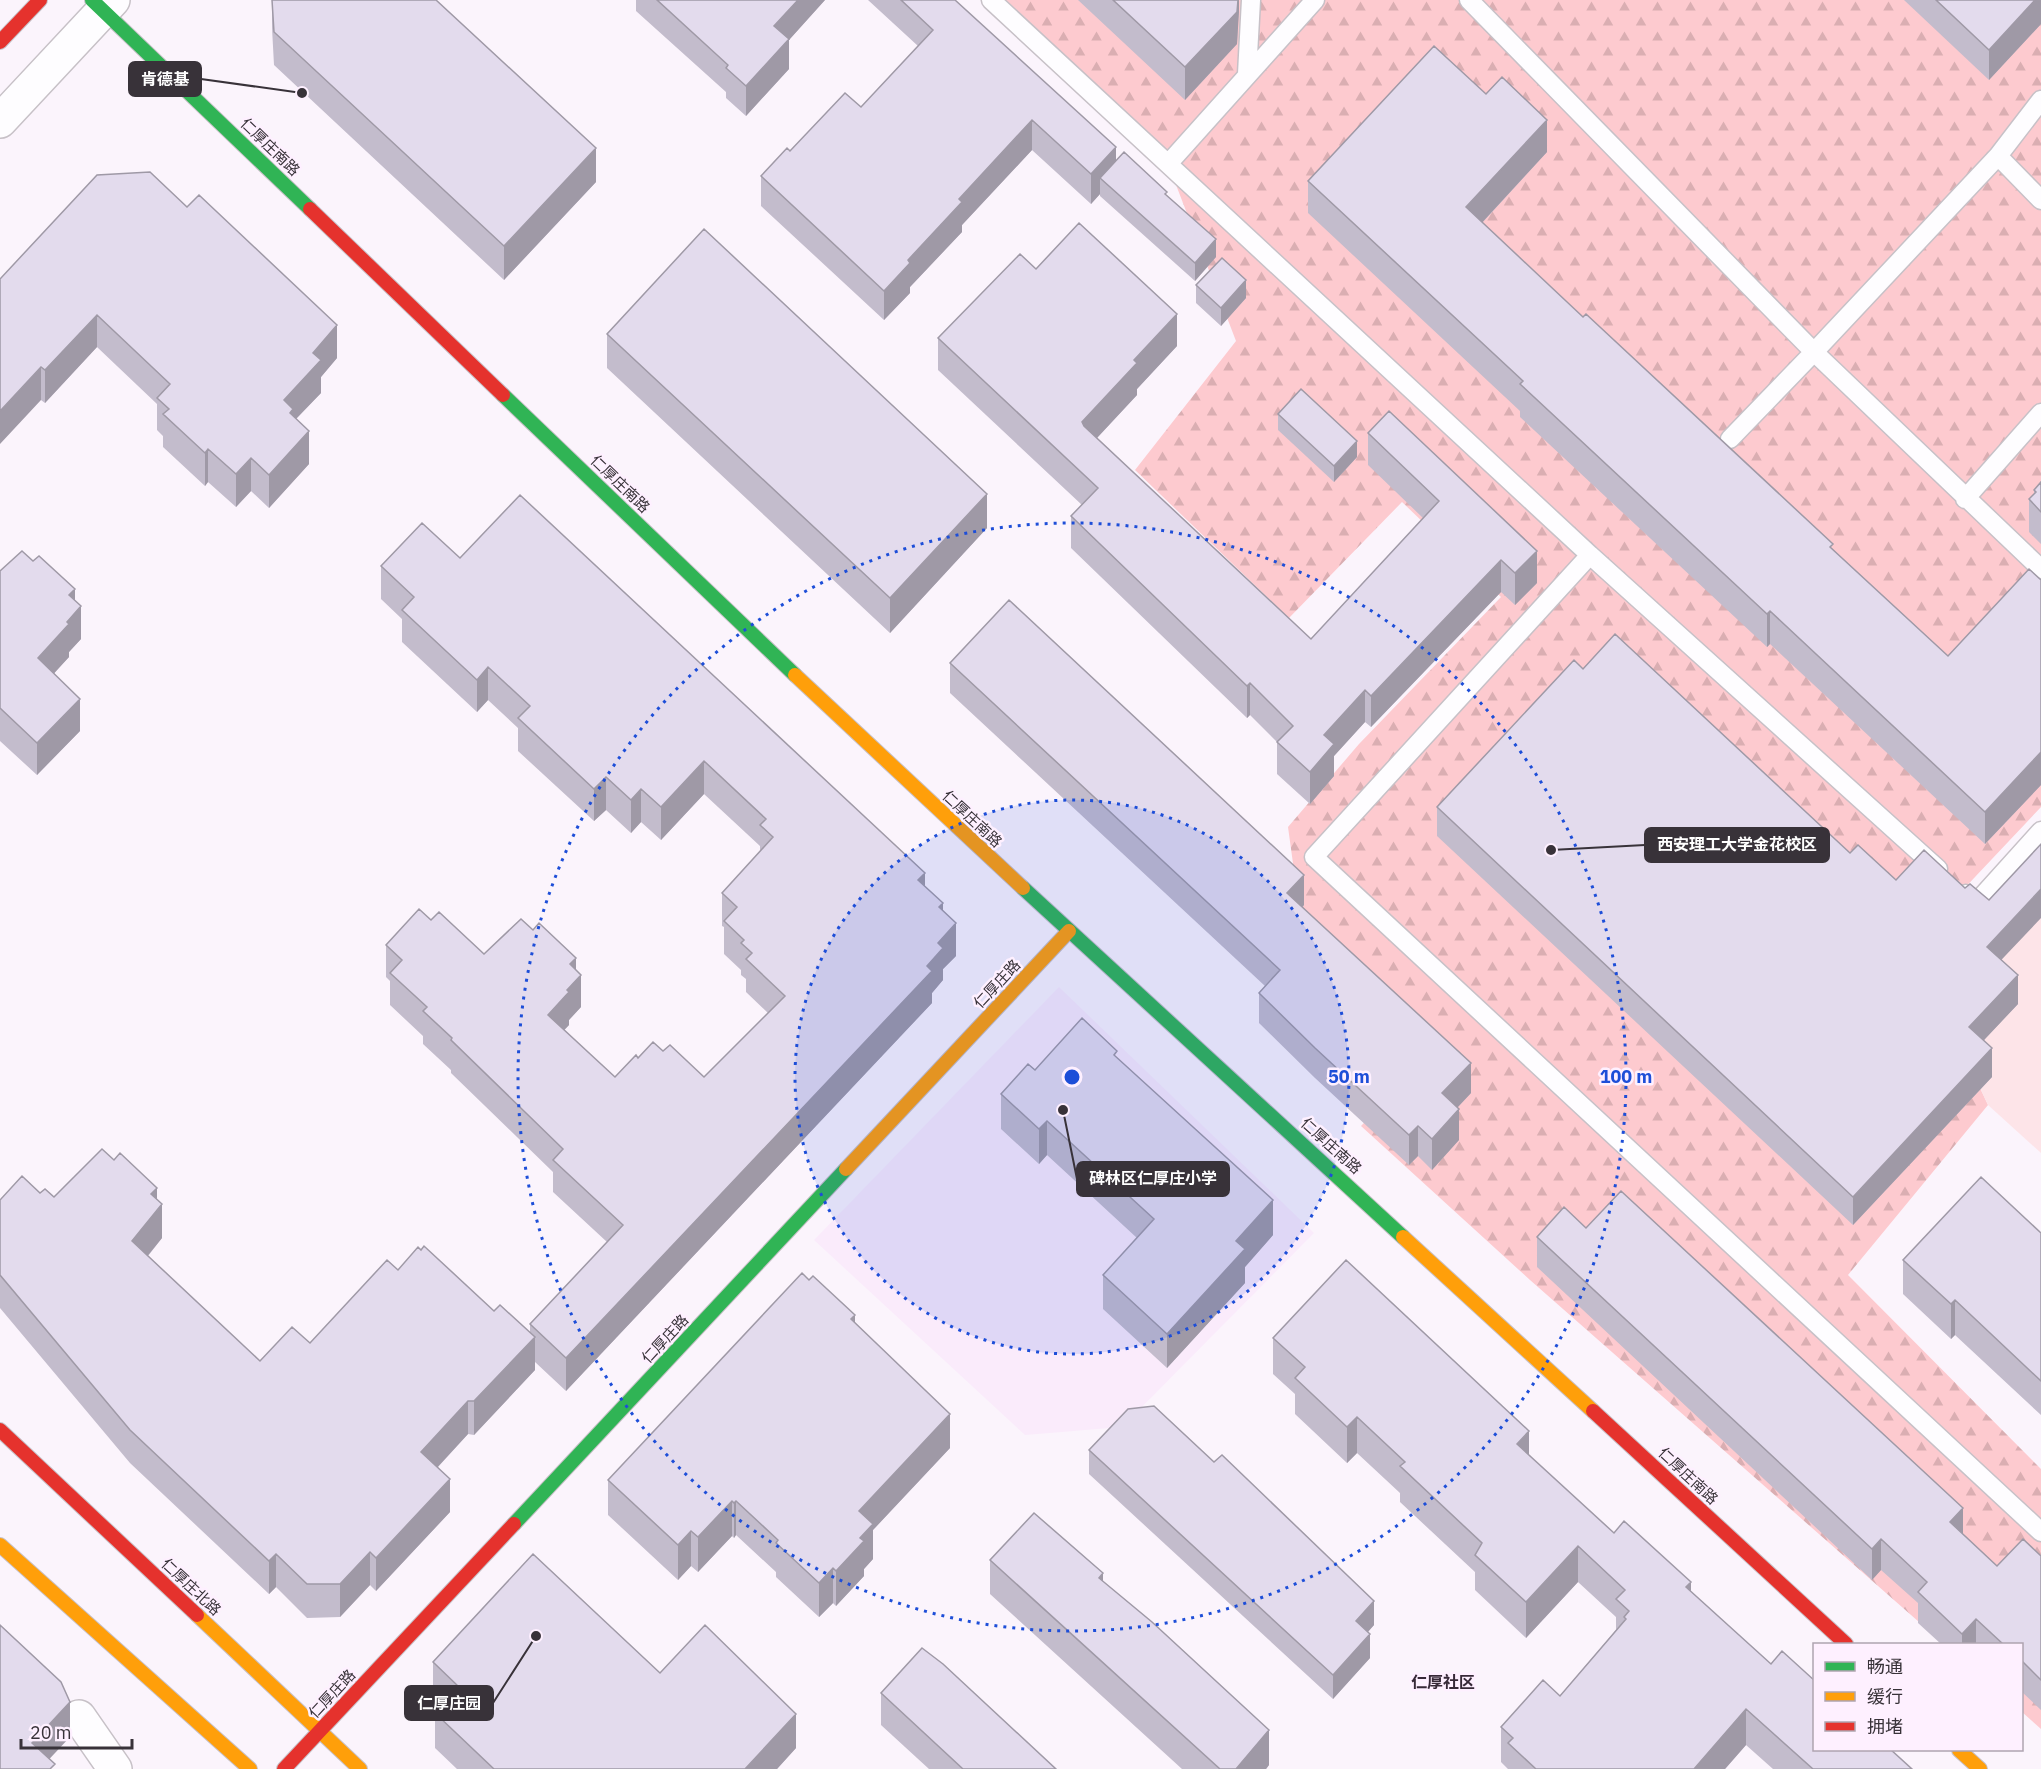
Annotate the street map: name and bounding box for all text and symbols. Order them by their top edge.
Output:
callout: 肯德基 [129,62,201,96]
text: 肯德基 [141,69,190,89]
street label: 仁厚庄南路 [237,114,304,180]
street label: 仁厚庄南路 [587,451,654,517]
street label: 仁厚庄南路 [938,786,1006,851]
callout: 西安理工大学金花校区 [1645,828,1829,862]
text: 西安理工大学金花校区 [1657,834,1817,854]
street label: 仁厚庄路 [969,955,1024,1012]
text: 50 m [1328,1065,1370,1088]
text: 100 m [1600,1065,1652,1088]
centre of rings [1062,1067,1082,1087]
street label: 仁厚庄南路 [1297,1113,1366,1178]
callout: 碑林区仁厚庄小学 [1077,1162,1229,1196]
text: 碑林区仁厚庄小学 [1089,1168,1217,1188]
street label: 仁厚庄路 [637,1310,692,1367]
street label: 仁厚庄南路 [1654,1443,1722,1508]
street label: 仁厚庄北路 [157,1554,225,1619]
legend [1813,1643,2023,1751]
text: 畅通 [1867,1655,1903,1678]
street label: 仁厚庄路 [304,1665,359,1722]
district label: 仁厚社区 [1411,1672,1475,1692]
text: 缓行 [1867,1685,1903,1708]
callout: 仁厚庄园 [405,1686,493,1720]
text: 仁厚庄园 [417,1693,481,1713]
scale bar [21,1712,132,1750]
text: 拥堵 [1867,1715,1903,1738]
text: 20 m [30,1721,72,1744]

